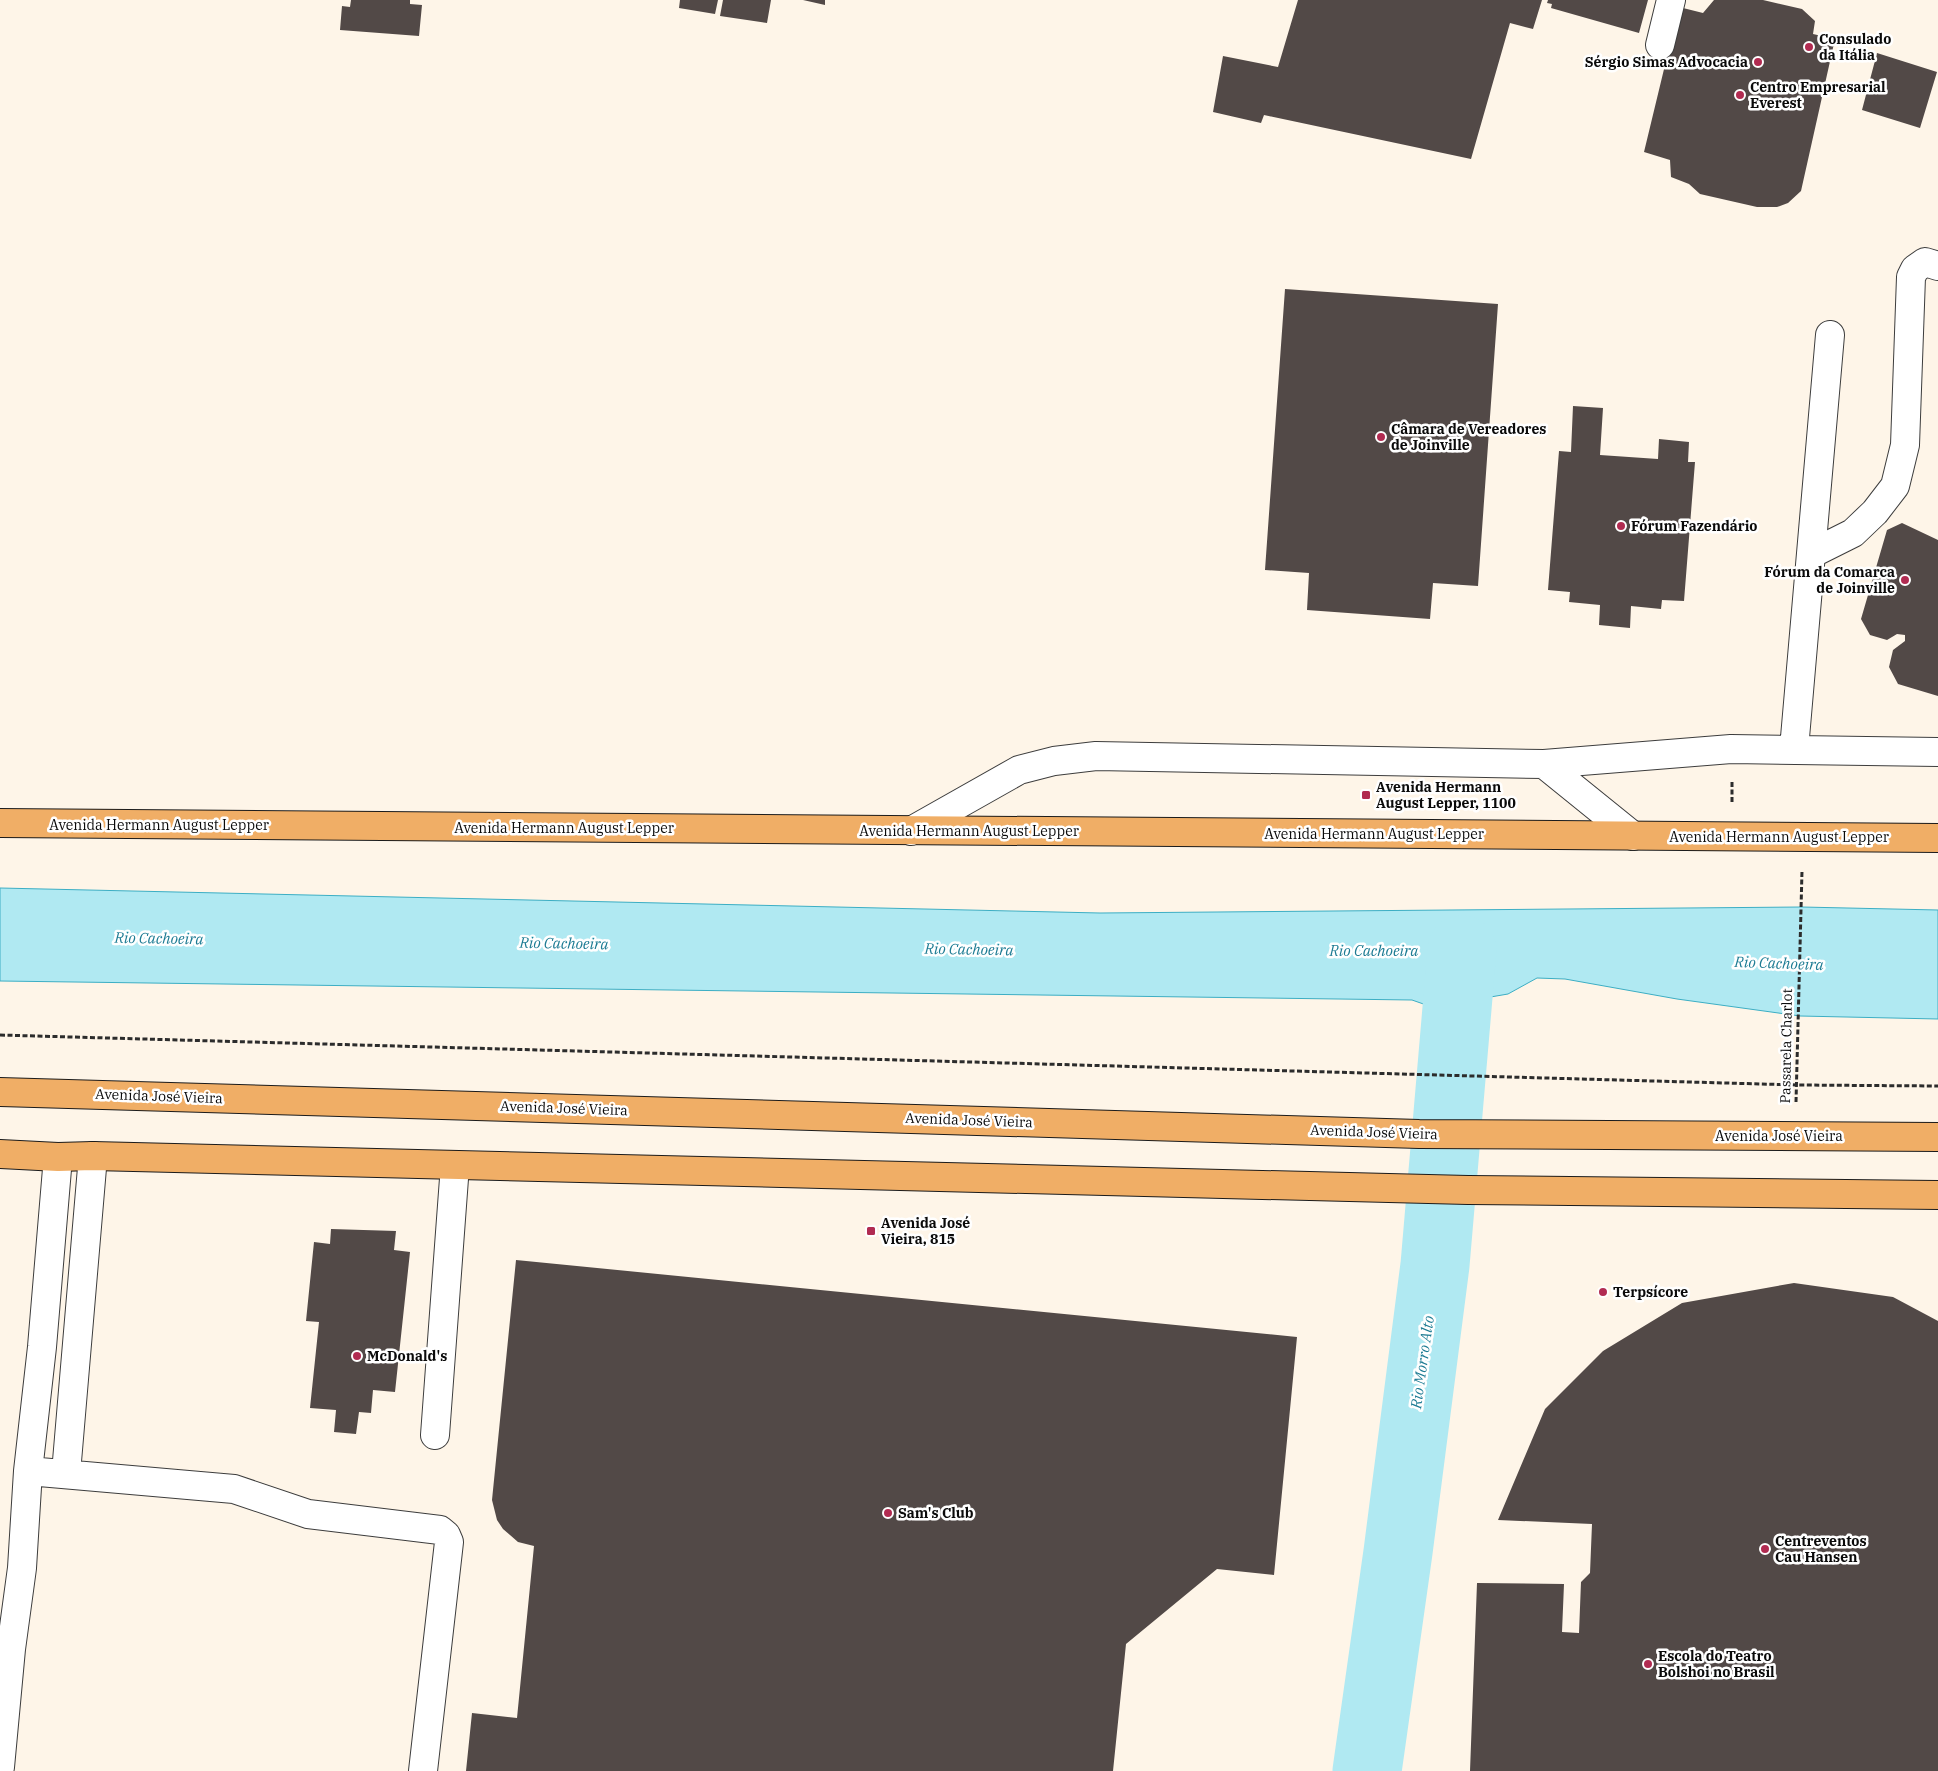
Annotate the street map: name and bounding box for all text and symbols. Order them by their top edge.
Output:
place label: Consulado da Itália [1819,30,1891,64]
marker: Consulado da Itália [1803,41,1815,53]
place label: Sérgio Simas Advocacia [1585,53,1748,71]
marker: Sérgio Simas Advocacia [1752,56,1764,68]
place label: Centro Empresarial Everest [1750,78,1886,112]
marker: Centro Empresarial Everest [1734,89,1746,101]
place label: Câmara de Vereadores de Joinville [1391,420,1546,454]
marker: Câmara de Vereadores de Joinville [1375,431,1387,443]
place label: Fórum Fazendário [1631,517,1758,535]
marker: Fórum Fazendário [1615,520,1627,532]
place label: Fórum da Comarca de Joinville [1764,563,1895,597]
marker: Fórum da Comarca de Joinville [1899,574,1911,586]
place label: Avenida Hermann August Lepper, 1100 [1376,778,1516,812]
marker: Avenida Hermann August Lepper, 1100 [1360,789,1372,801]
street label: Avenida Hermann August Lepper [49,816,270,834]
street label: Avenida Hermann August Lepper [454,819,675,837]
street label: Avenida Hermann August Lepper [859,822,1080,840]
street label: Avenida Hermann August Lepper [1264,825,1485,843]
street label: Avenida Hermann August Lepper [1669,828,1890,846]
water label: Rio Cachoeira [113,928,205,948]
water label: Rio Cachoeira [518,933,610,953]
water label: Rio Cachoeira [923,939,1015,959]
water label: Rio Cachoeira [1328,941,1419,960]
water label: Rio Cachoeira [1733,952,1825,974]
street label: Passarela Charlot [1776,988,1796,1104]
street label: Avenida José Vieira [95,1085,224,1107]
street label: Avenida José Vieira [500,1097,629,1119]
street label: Avenida José Vieira [905,1109,1034,1131]
street label: Avenida José Vieira [1310,1121,1439,1143]
street label: Avenida José Vieira [1715,1127,1843,1145]
place label: Avenida José Vieira, 815 [881,1214,970,1248]
marker: Avenida José Vieira, 815 [865,1225,877,1237]
place label: Terpsícore [1613,1283,1688,1301]
marker: Terpsícore [1597,1286,1609,1298]
water label: Rio Morro Alto [1406,1314,1438,1411]
place label: McDonald's [367,1347,447,1365]
marker: McDonald's [351,1350,363,1362]
place label: Sam's Club [898,1504,974,1522]
marker: Sam's Club [882,1507,894,1519]
place label: Centreventos Cau Hansen [1775,1532,1867,1566]
marker: Centreventos Cau Hansen [1759,1543,1771,1555]
place label: Escola do Teatro Bolshoi no Brasil [1658,1647,1775,1681]
marker: Escola do Teatro Bolshoi no Brasil [1642,1658,1654,1670]

